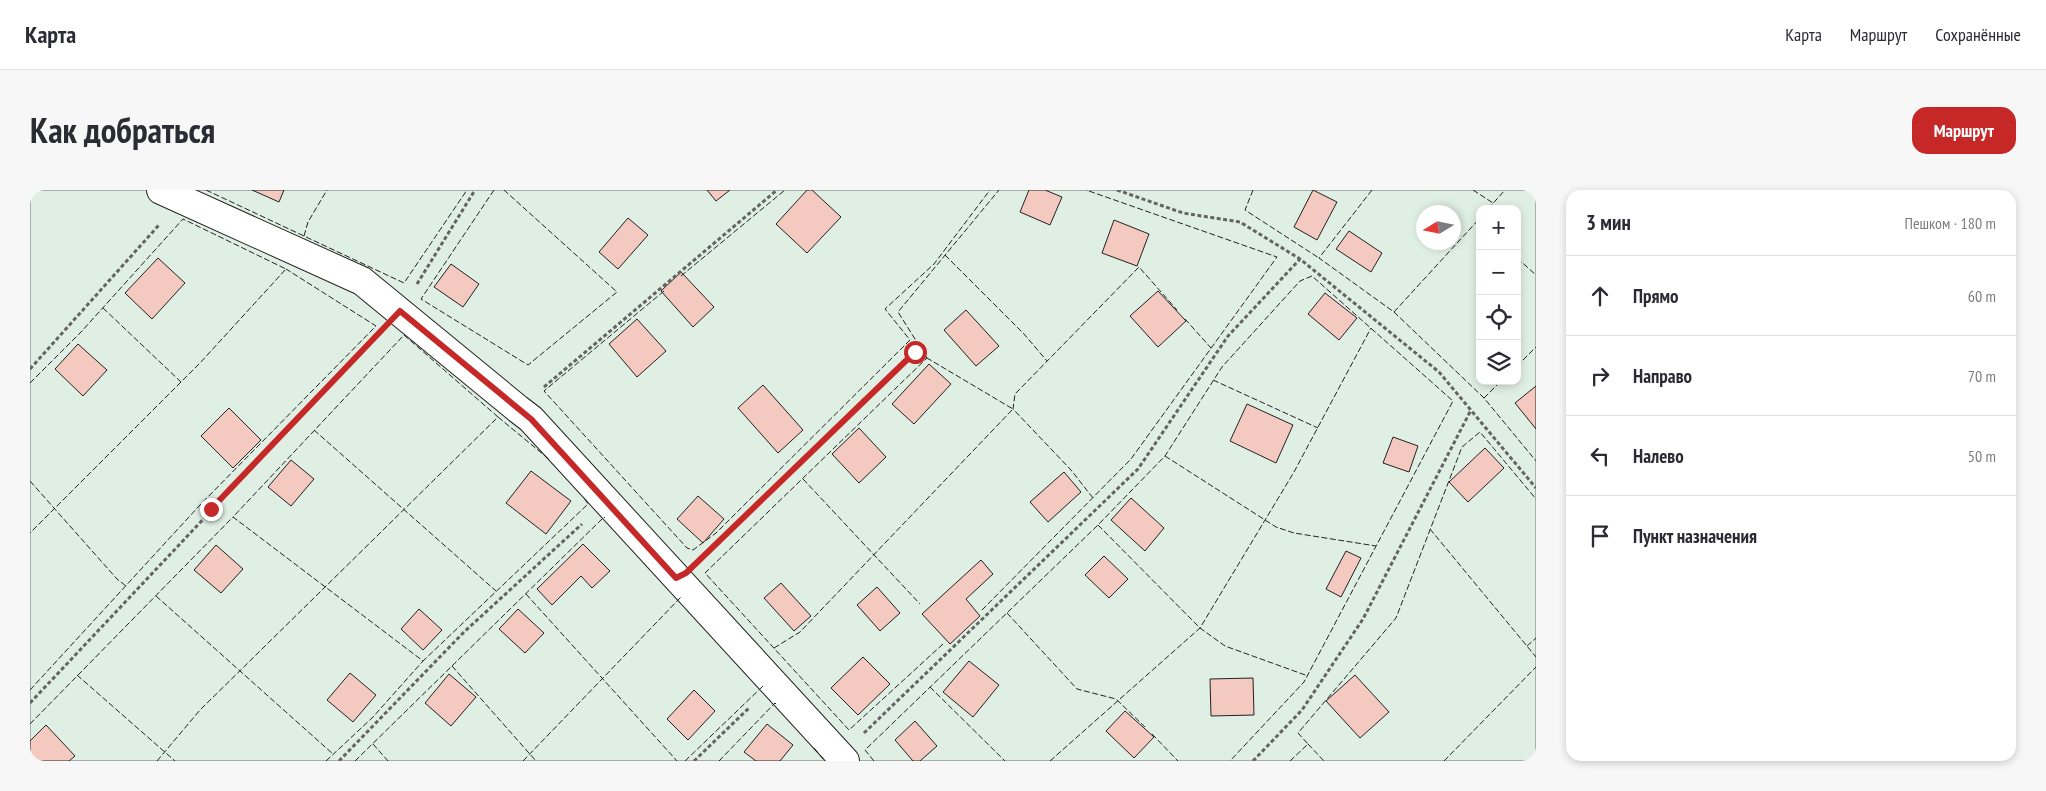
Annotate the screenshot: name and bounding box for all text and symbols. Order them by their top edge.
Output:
text: Карта [25,19,76,50]
text: Карта [1785,23,1822,46]
text: Маршрут [1850,23,1907,46]
text: Сохранённые [1935,23,2021,46]
text: Как добраться [30,107,215,153]
button: Маршрут [1912,107,2016,154]
north arrow [1416,205,1461,250]
map controls [1476,205,1521,385]
button: + [1476,205,1521,250]
text: 3 мин [1586,209,1631,236]
text: Пешком · 180 m [1905,213,1996,233]
button: − [1476,250,1521,295]
icon: ahead [1586,282,1614,310]
text: Прямо [1633,284,1678,308]
text: 60 m [1968,286,1996,306]
button: locate [1476,295,1521,340]
button: layers [1476,340,1521,385]
route start [904,341,927,364]
icon: right [1586,362,1614,390]
text: Направо [1633,364,1692,388]
text: 70 m [1968,366,1996,386]
icon: left [1586,442,1614,470]
text: Налево [1633,444,1684,468]
text: 50 m [1968,446,1996,466]
route end [200,498,223,521]
icon: arrive [1586,522,1614,550]
text: Пункт назначения [1633,524,1757,548]

